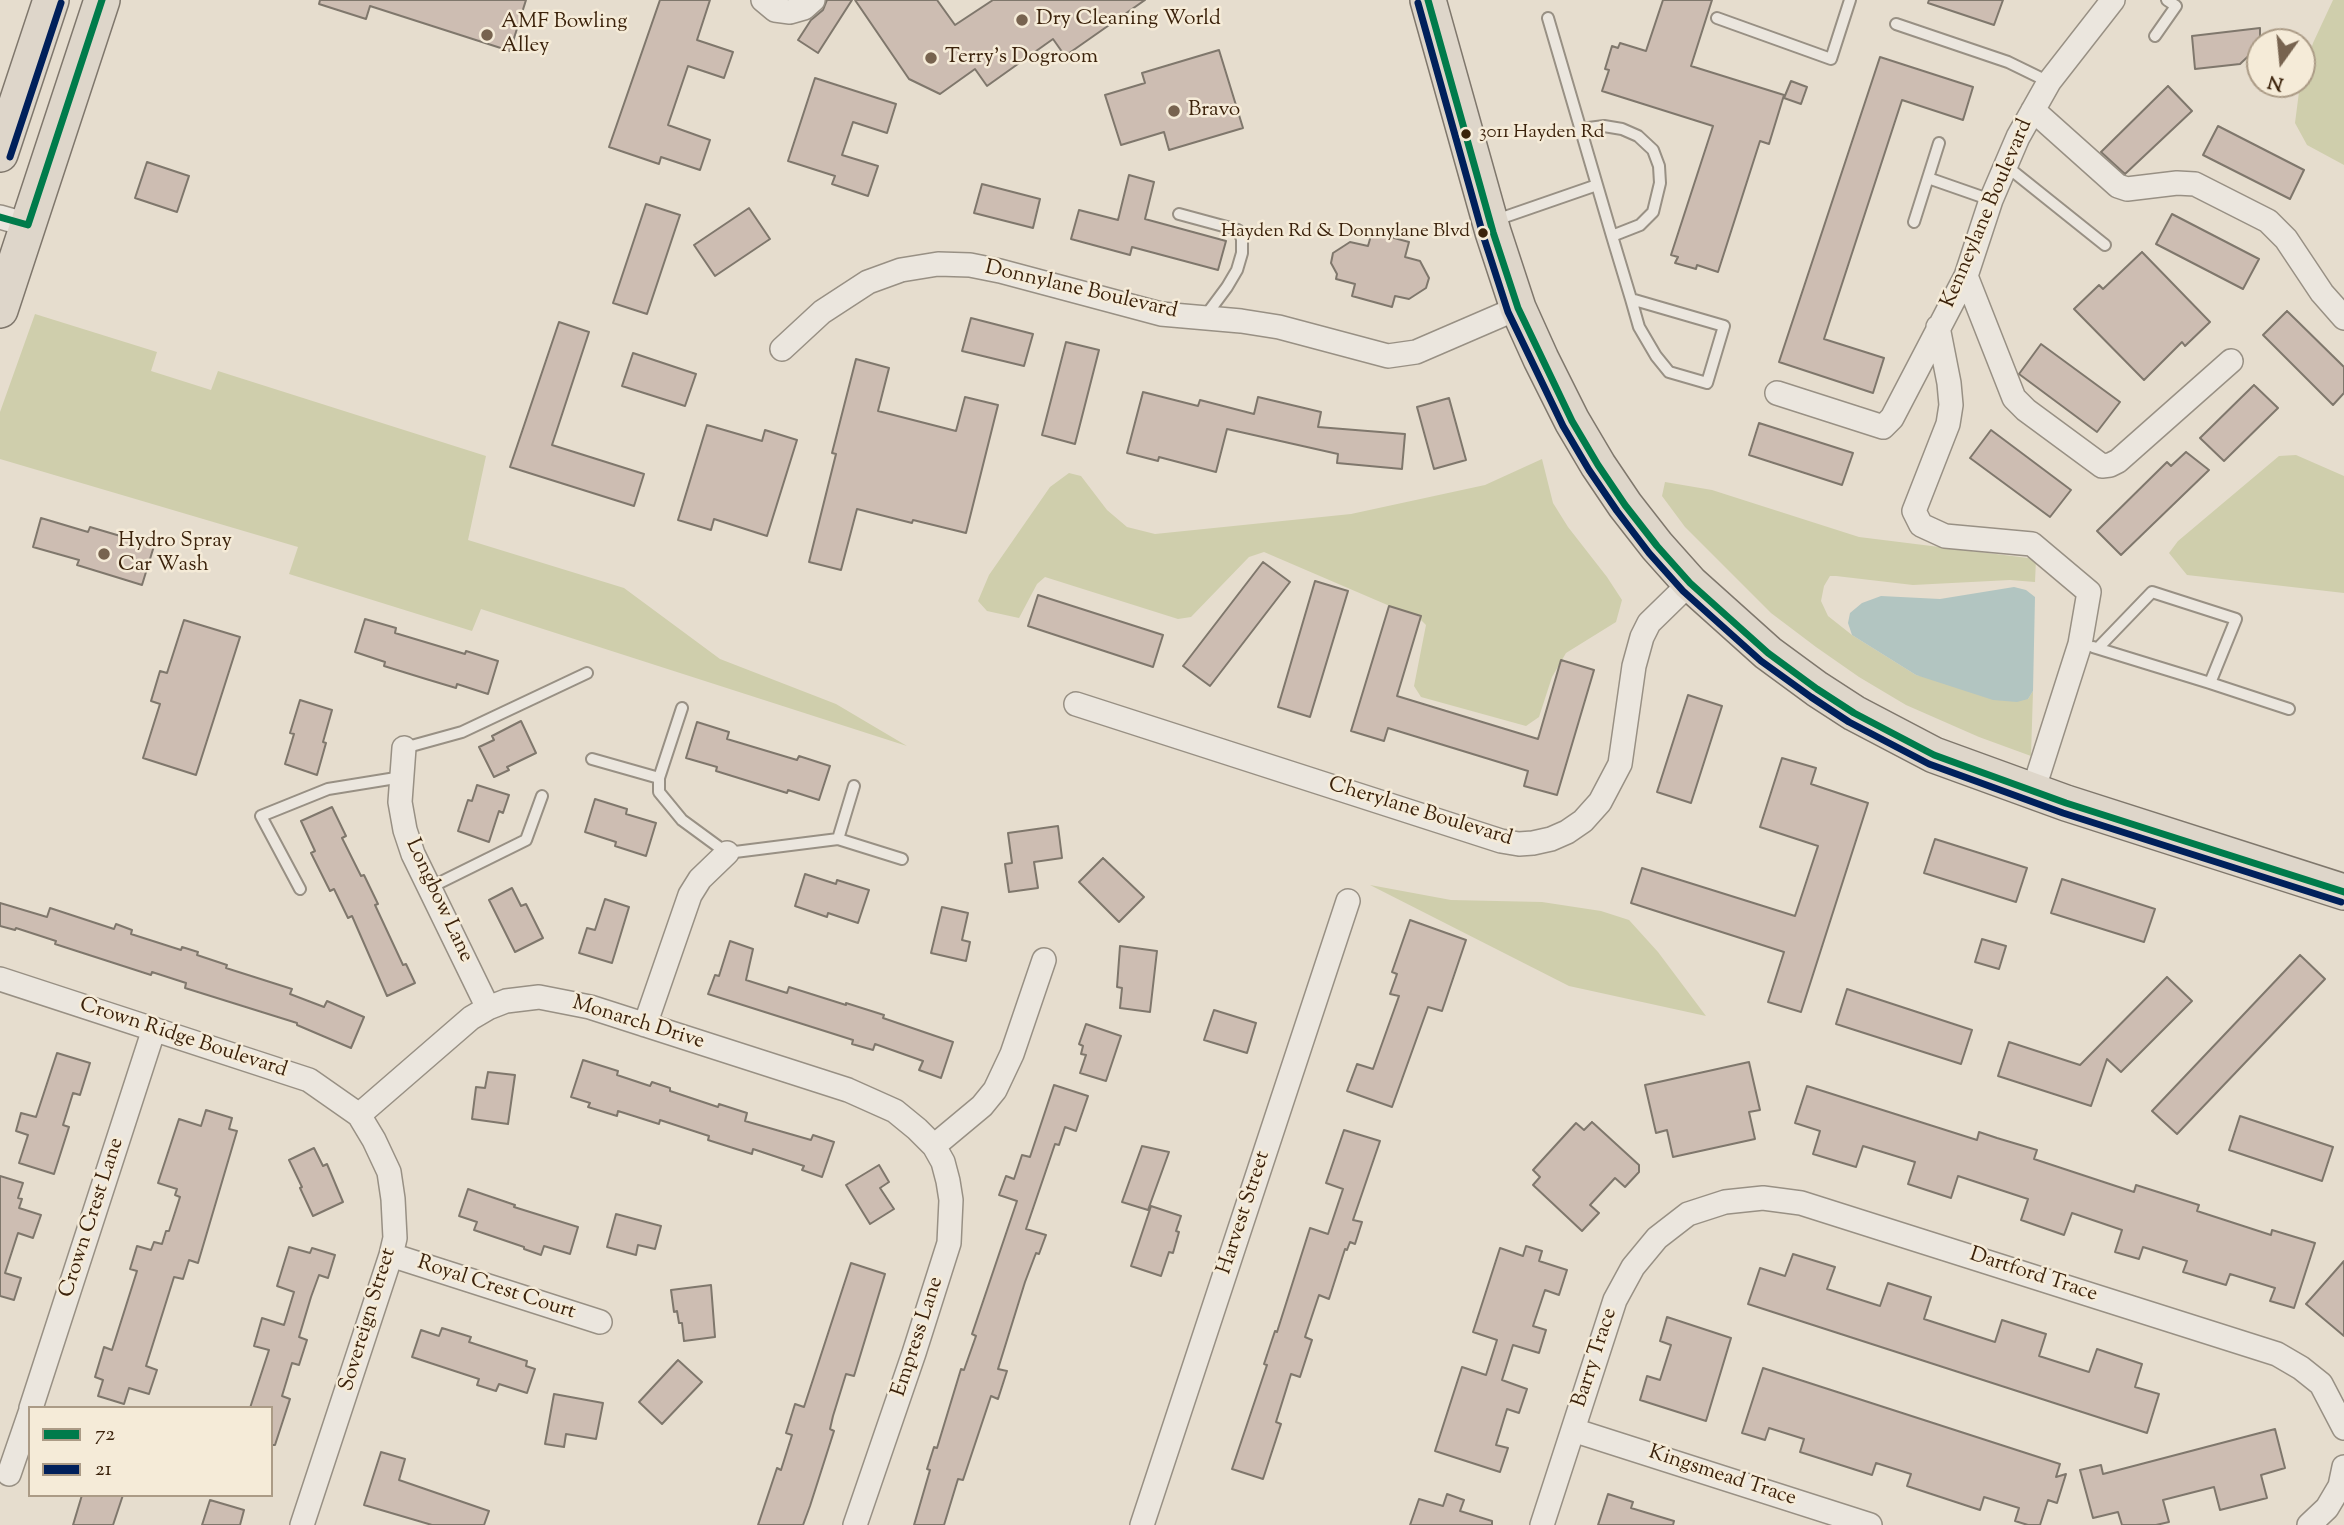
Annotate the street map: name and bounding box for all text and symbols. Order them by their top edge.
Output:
place label: Dry Cleaning World [1036,7,1221,33]
place label: AMF Bowling Alley [501,10,627,60]
marker: Dry Cleaning World [1014,12,1030,28]
marker: AMF Bowling Alley [479,27,495,43]
north arrow [2246,28,2316,98]
place label: Terry's Dogroom [945,45,1098,71]
marker: Terry's Dogroom [923,50,939,66]
text: N [2265,67,2287,97]
place label: Bravo [1188,98,1240,124]
marker: Bravo [1166,103,1182,119]
street label: Kenneylane Boulevard [1937,116,2039,312]
place label: 3011 Hayden Rd [1479,123,1604,145]
marker: 3011 Hayden Rd [1459,127,1473,141]
place label: Hayden Rd & Donnylane Blvd [1221,222,1470,244]
marker: Hayden Rd & Donnylane Blvd [1476,226,1490,240]
street label: Donnylane Boulevard [982,257,1180,325]
place label: Hydro Spray Car Wash [118,529,232,579]
marker: Hydro Spray Car Wash [96,546,112,562]
street label: Cherylane Boulevard [1325,773,1515,853]
street label: Longbow Lane [398,835,478,967]
street label: Monarch Drive [569,992,707,1056]
street label: Crown Ridge Boulevard [76,993,290,1085]
street label: Crown Crest Lane [55,1135,131,1301]
street label: Harvest Street [1213,1148,1277,1278]
street label: Dartford Trace [1966,1243,2100,1309]
street label: Sovereign Street [335,1245,403,1395]
street label: Royal Crest Court [414,1252,578,1326]
street label: Empress Lane [888,1274,950,1400]
street label: Barry Trace [1568,1305,1624,1411]
legend [28,1406,273,1497]
text: 72 [95,1420,115,1450]
street label: Kingsmead Trace [1645,1441,1799,1513]
text: 21 [95,1455,112,1485]

